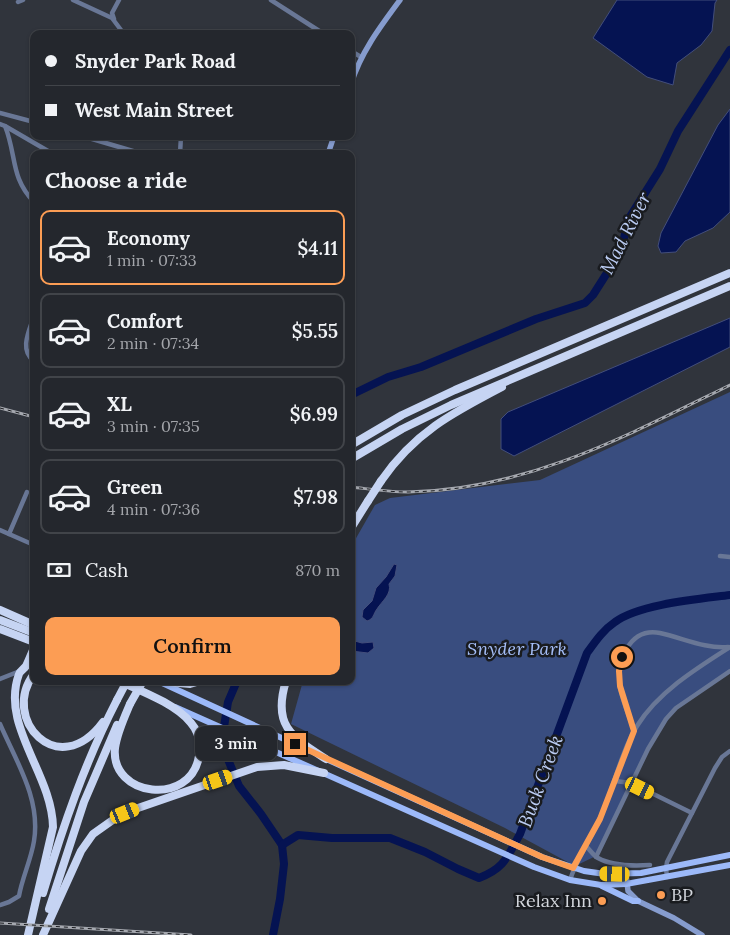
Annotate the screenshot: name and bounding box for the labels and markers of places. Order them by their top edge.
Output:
place label: BP [671,883,693,906]
place label: Relax Inn [515,889,592,912]
marker: BP [655,889,667,901]
marker: Relax Inn [596,895,608,907]

